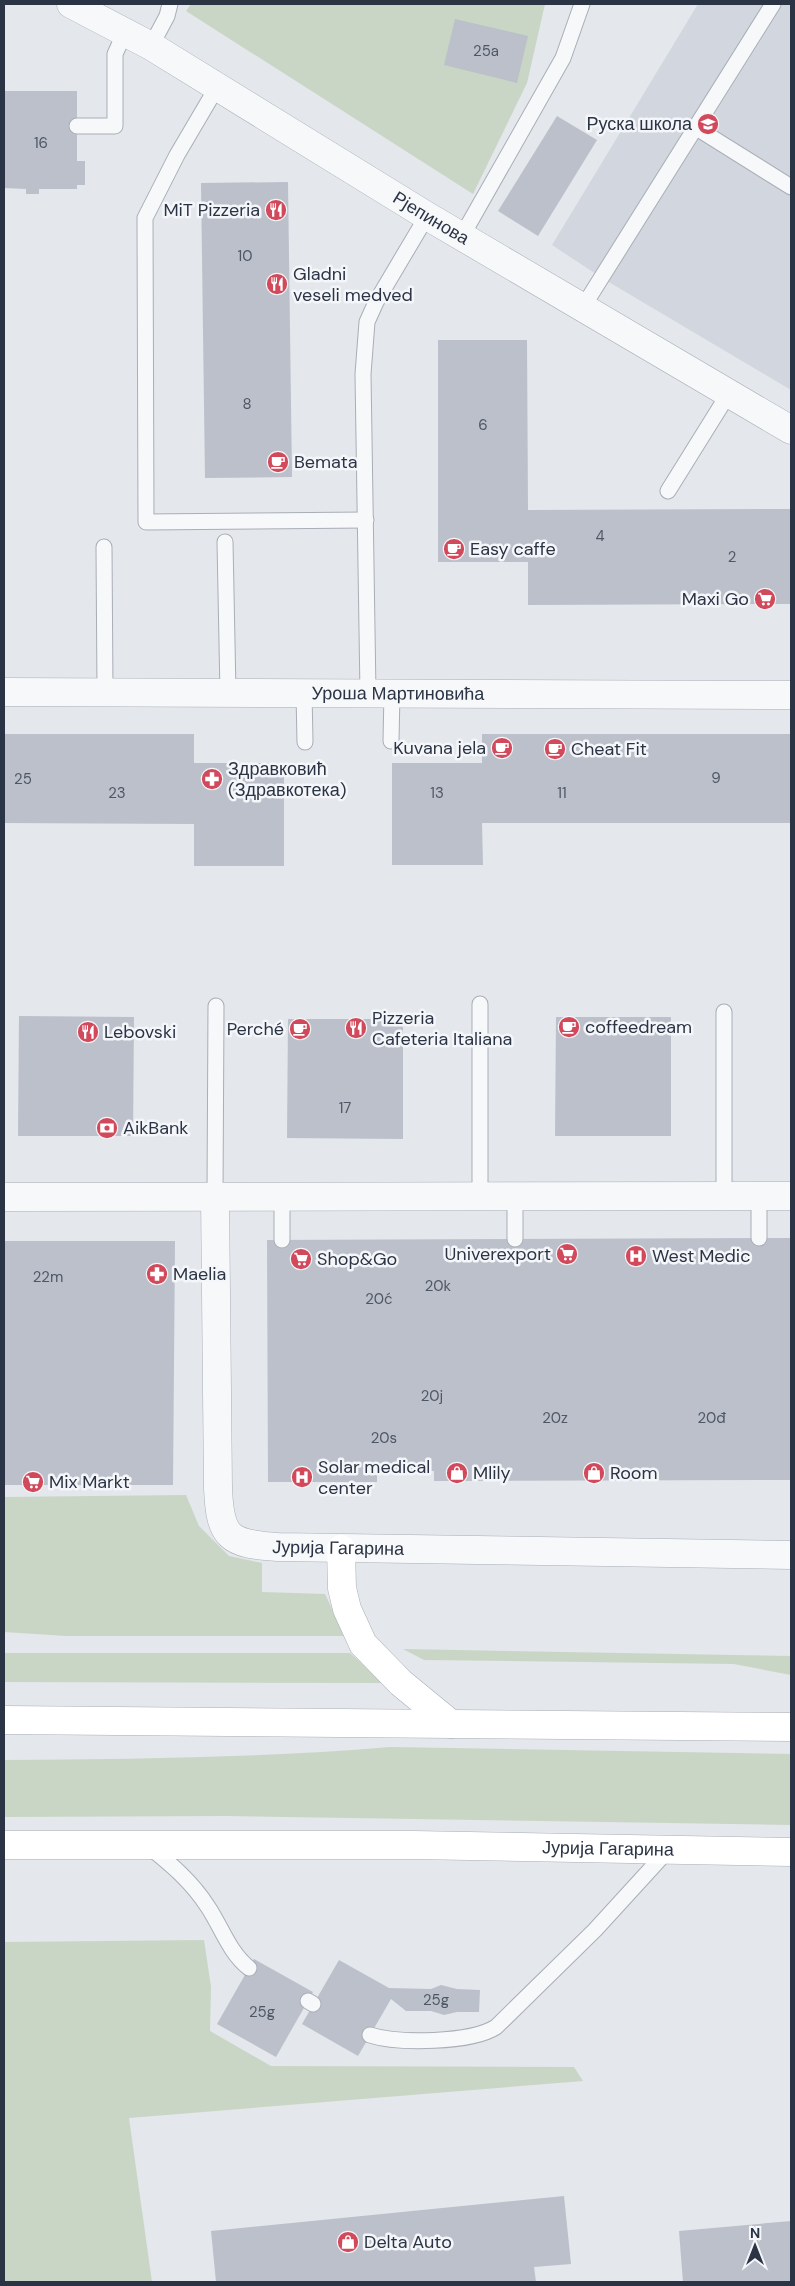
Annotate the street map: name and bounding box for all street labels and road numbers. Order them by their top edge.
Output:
street label: Рјепинова [388,186,475,251]
street label: Уроша Мартиновића [312,681,485,706]
street label: Јурија Гагарина [272,1535,405,1561]
street label: Јурија Гагарина [542,1835,675,1862]

